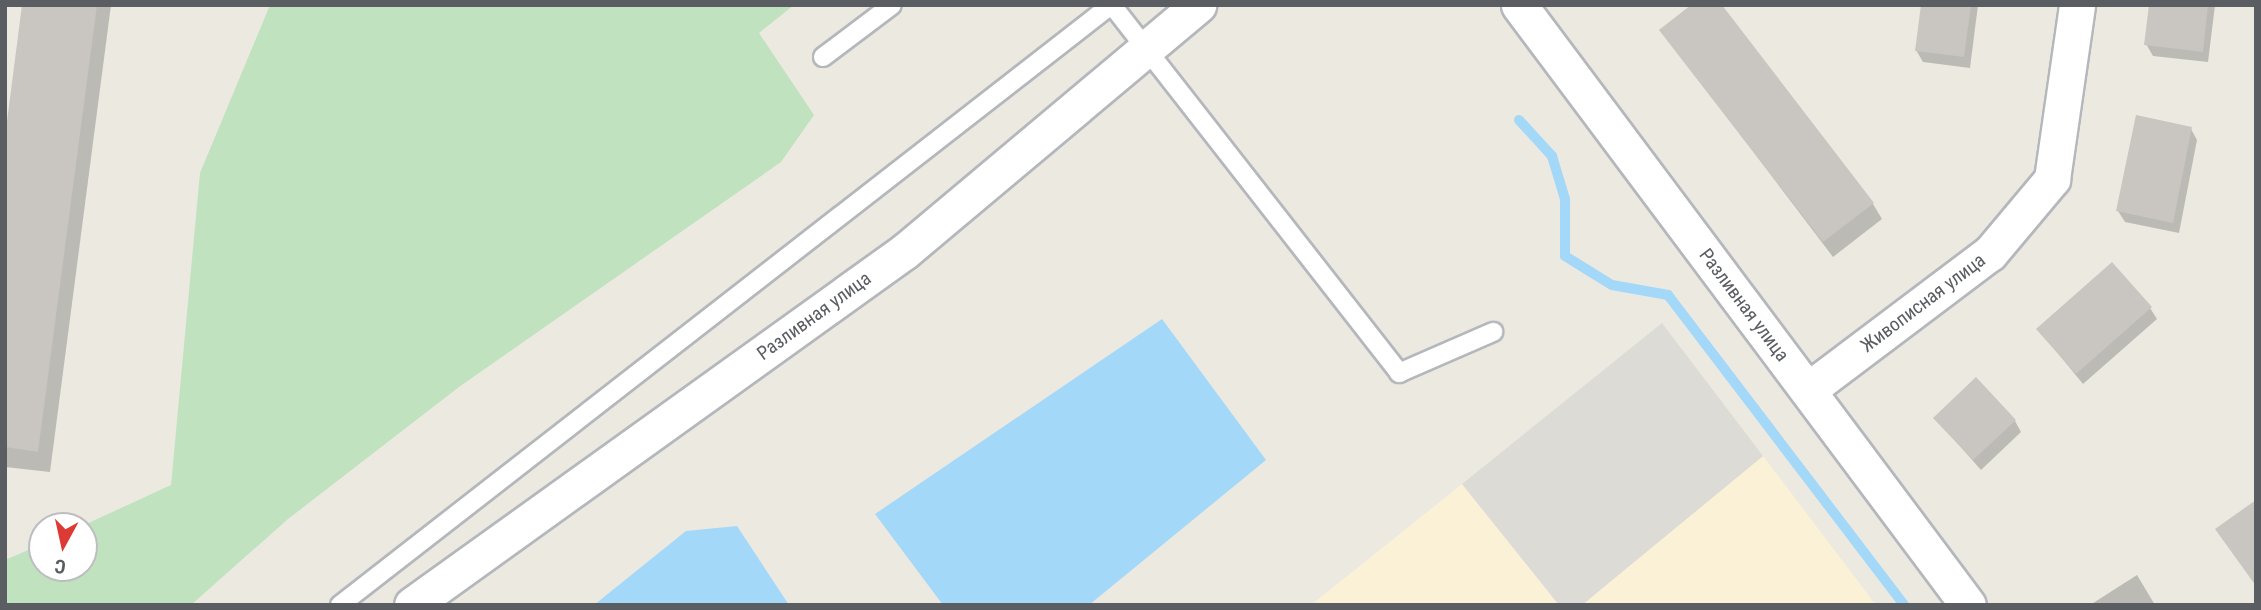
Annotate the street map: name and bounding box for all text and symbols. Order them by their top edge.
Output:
street label: Разливная улица [1694,244,1794,366]
street label: Живописная улица [1856,249,1990,357]
street label: Разливная улица [753,267,875,365]
north arrow [28,512,98,582]
text: С [53,554,67,578]

